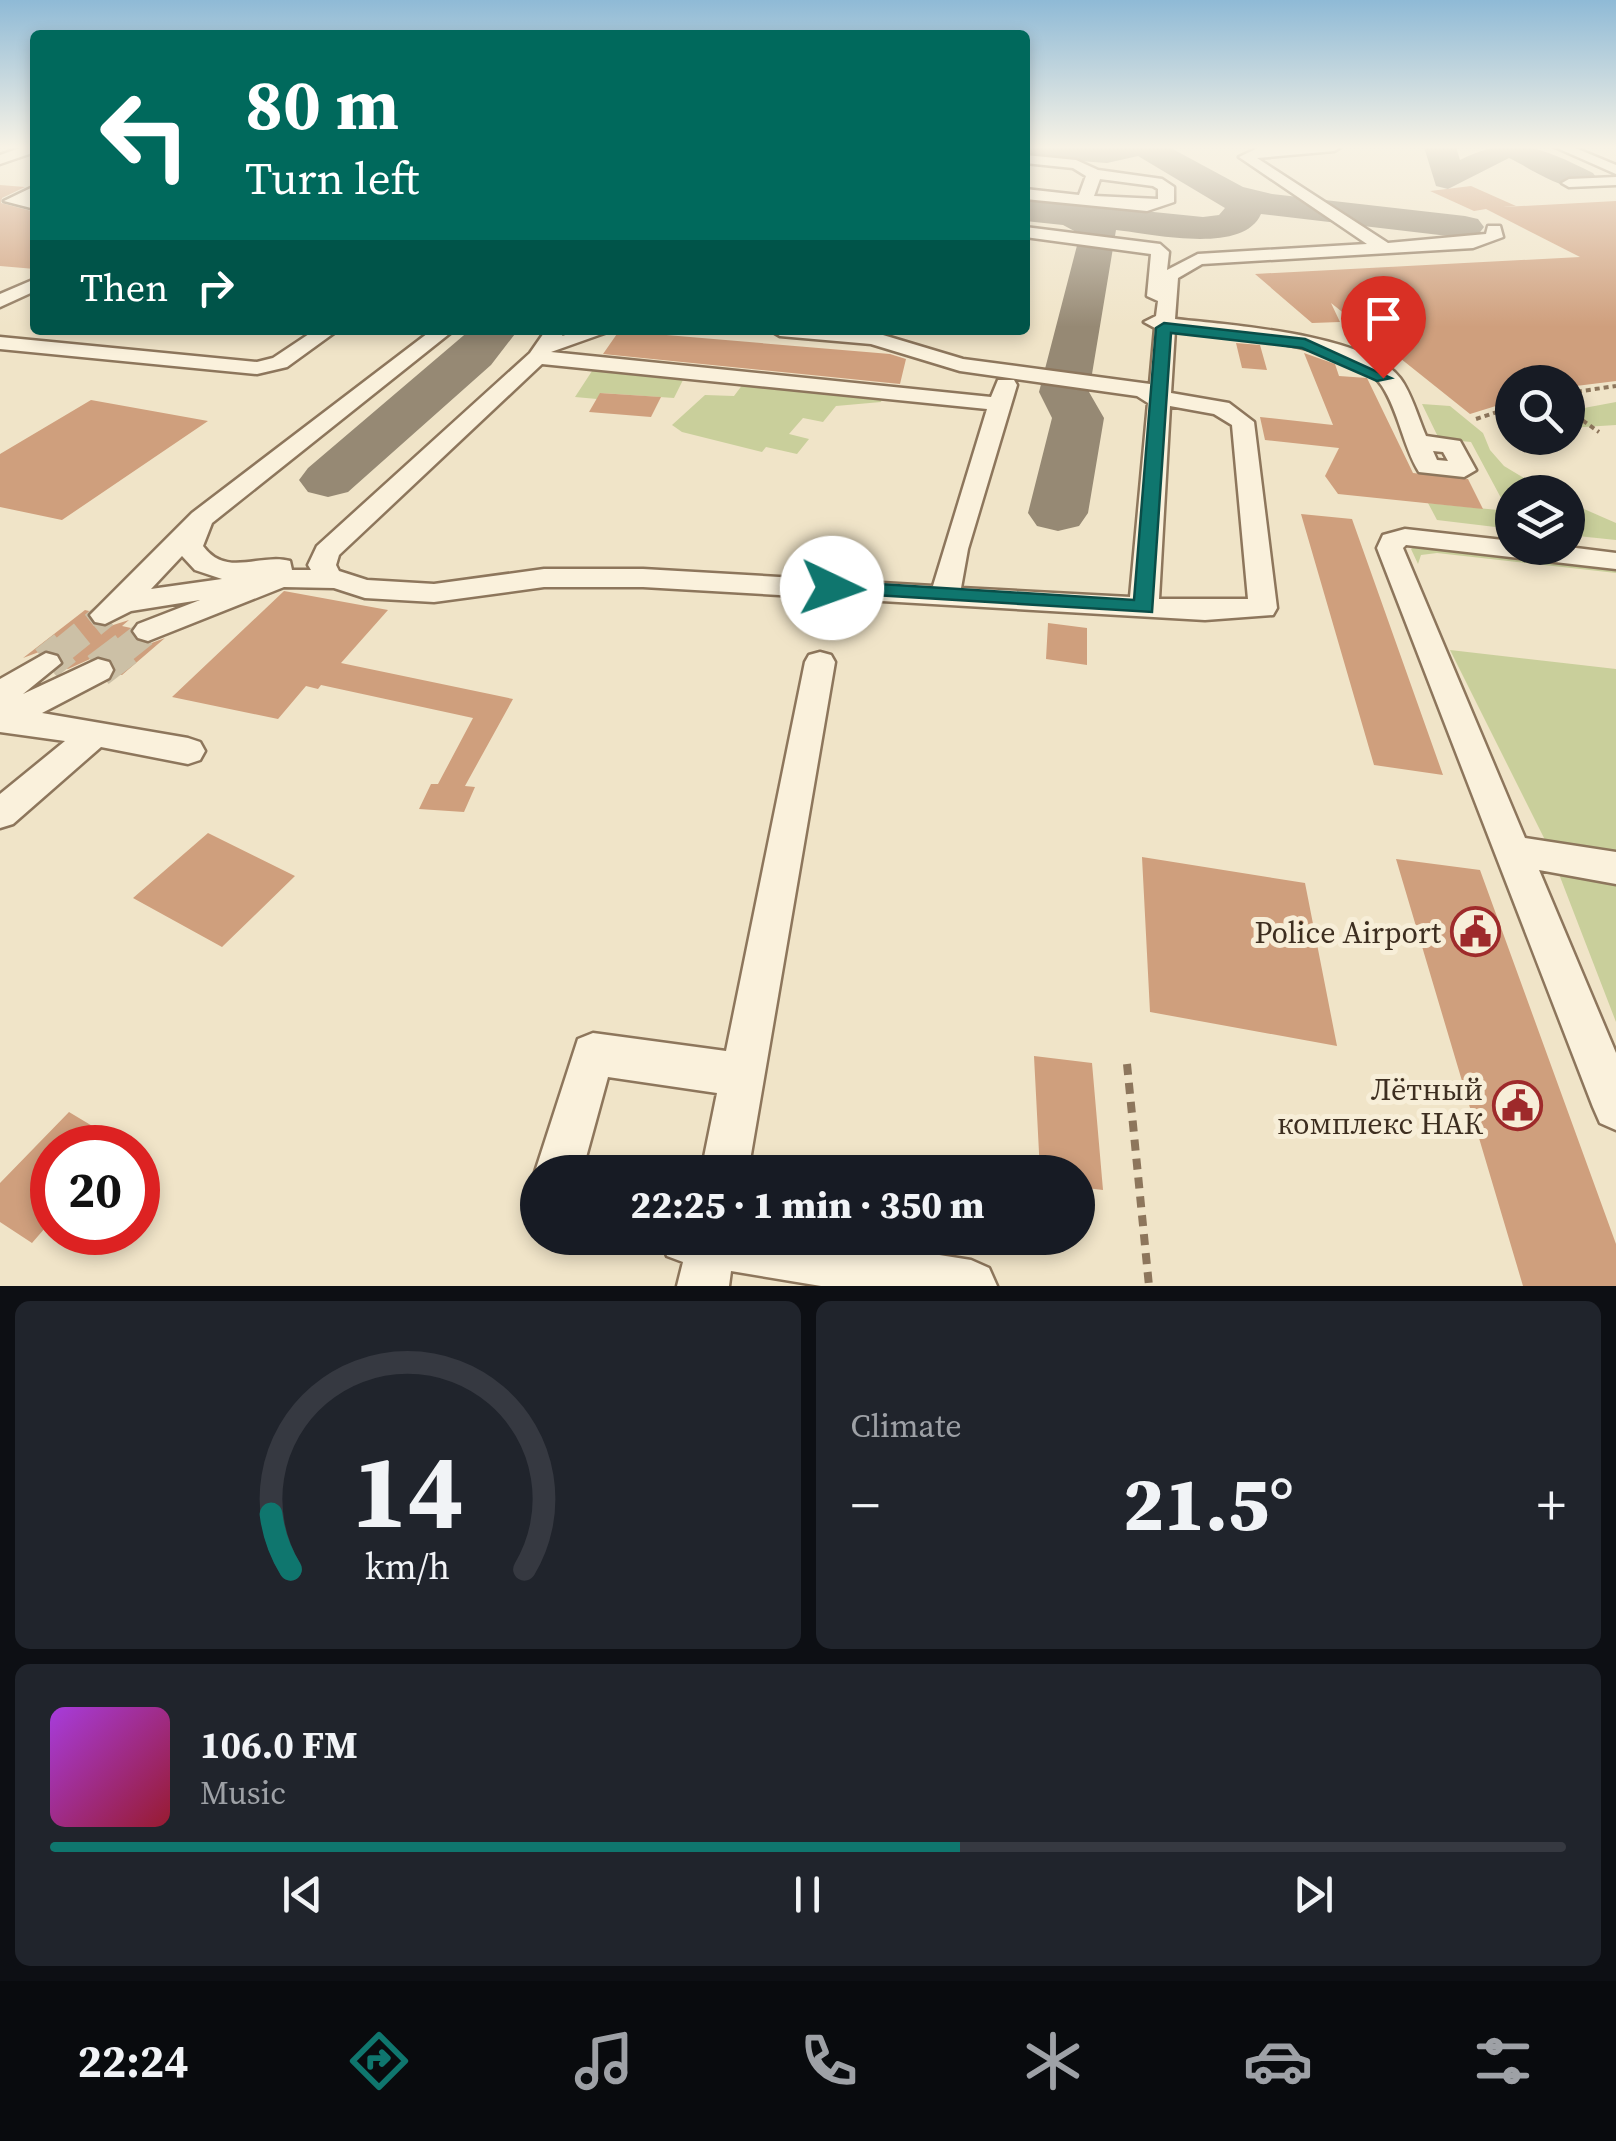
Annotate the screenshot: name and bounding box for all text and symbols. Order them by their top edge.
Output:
text: 80 m [245,56,399,152]
icon: left [80,70,210,200]
text: Turn left [245,147,419,209]
icon: right [188,260,243,315]
text: Then [80,262,168,314]
pin [1341,276,1426,379]
icon: arrive [1356,291,1411,346]
map controls [1495,365,1585,565]
button: search [1495,365,1585,455]
button: layers [1495,475,1585,565]
position arrow [780,536,884,640]
public building icon: Police Airport [1450,906,1502,958]
place label: Police Airport [1254,912,1441,953]
place label: Лётный комплекс НАК [1277,1069,1483,1144]
public building icon: Лётный комплекс НАК [1492,1080,1544,1132]
speed limit sign: 20 [30,1125,160,1255]
text: 22:25 · 1 min · 350 m [630,1179,985,1231]
text: Climate [851,1404,962,1448]
text: 14 [351,1419,464,1562]
text: 21.5° [1123,1452,1294,1555]
text: − [851,1467,880,1542]
text: + [1537,1467,1566,1542]
text: km/h [365,1542,450,1591]
text: 106.0 FM [200,1719,358,1771]
text: Music [200,1771,286,1815]
icon: previous [275,1867,330,1922]
icon: pause [780,1867,835,1922]
icon: next [1286,1867,1341,1922]
icon: directions [344,2026,414,2096]
icon: music [569,2026,639,2096]
icon: phone [794,2026,864,2096]
icon: climate [1018,2026,1088,2096]
icon: car [1243,2026,1313,2096]
icon: filters [1468,2026,1538,2096]
text: 22:24 [77,2030,189,2092]

